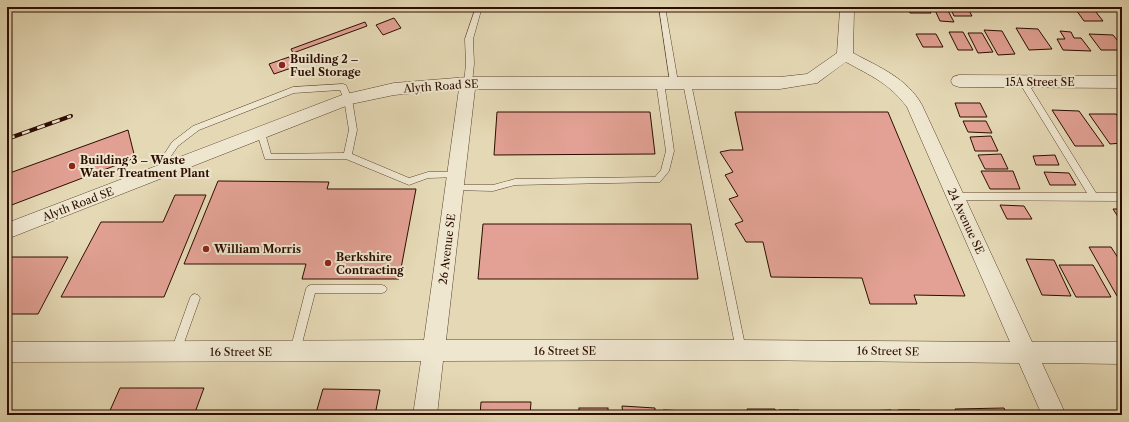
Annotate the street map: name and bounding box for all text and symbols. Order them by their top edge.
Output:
place label: Building 2 – Fuel Storage [290,52,361,79]
marker: Building 2 – Fuel Storage [277,60,287,70]
street label: 15A Street SE [1005,75,1075,89]
street label: Alyth Road SE [402,76,480,96]
place label: Building 3 – Waste Water Treatment Plant [79,153,210,180]
marker: Building 3 – Waste Water Treatment Plant [67,161,77,171]
street label: Alyth Road SE [39,184,116,224]
street label: 24 Avenue SE [945,186,988,257]
street label: 26 Avenue SE [436,212,458,285]
place label: William Morris [213,242,301,256]
marker: William Morris [201,244,211,254]
place label: Berkshire Contracting [336,250,404,277]
marker: Berkshire Contracting [323,258,333,268]
street label: 16 Street SE [857,343,920,359]
street label: 16 Street SE [534,344,597,358]
street label: 16 Street SE [210,345,273,359]

